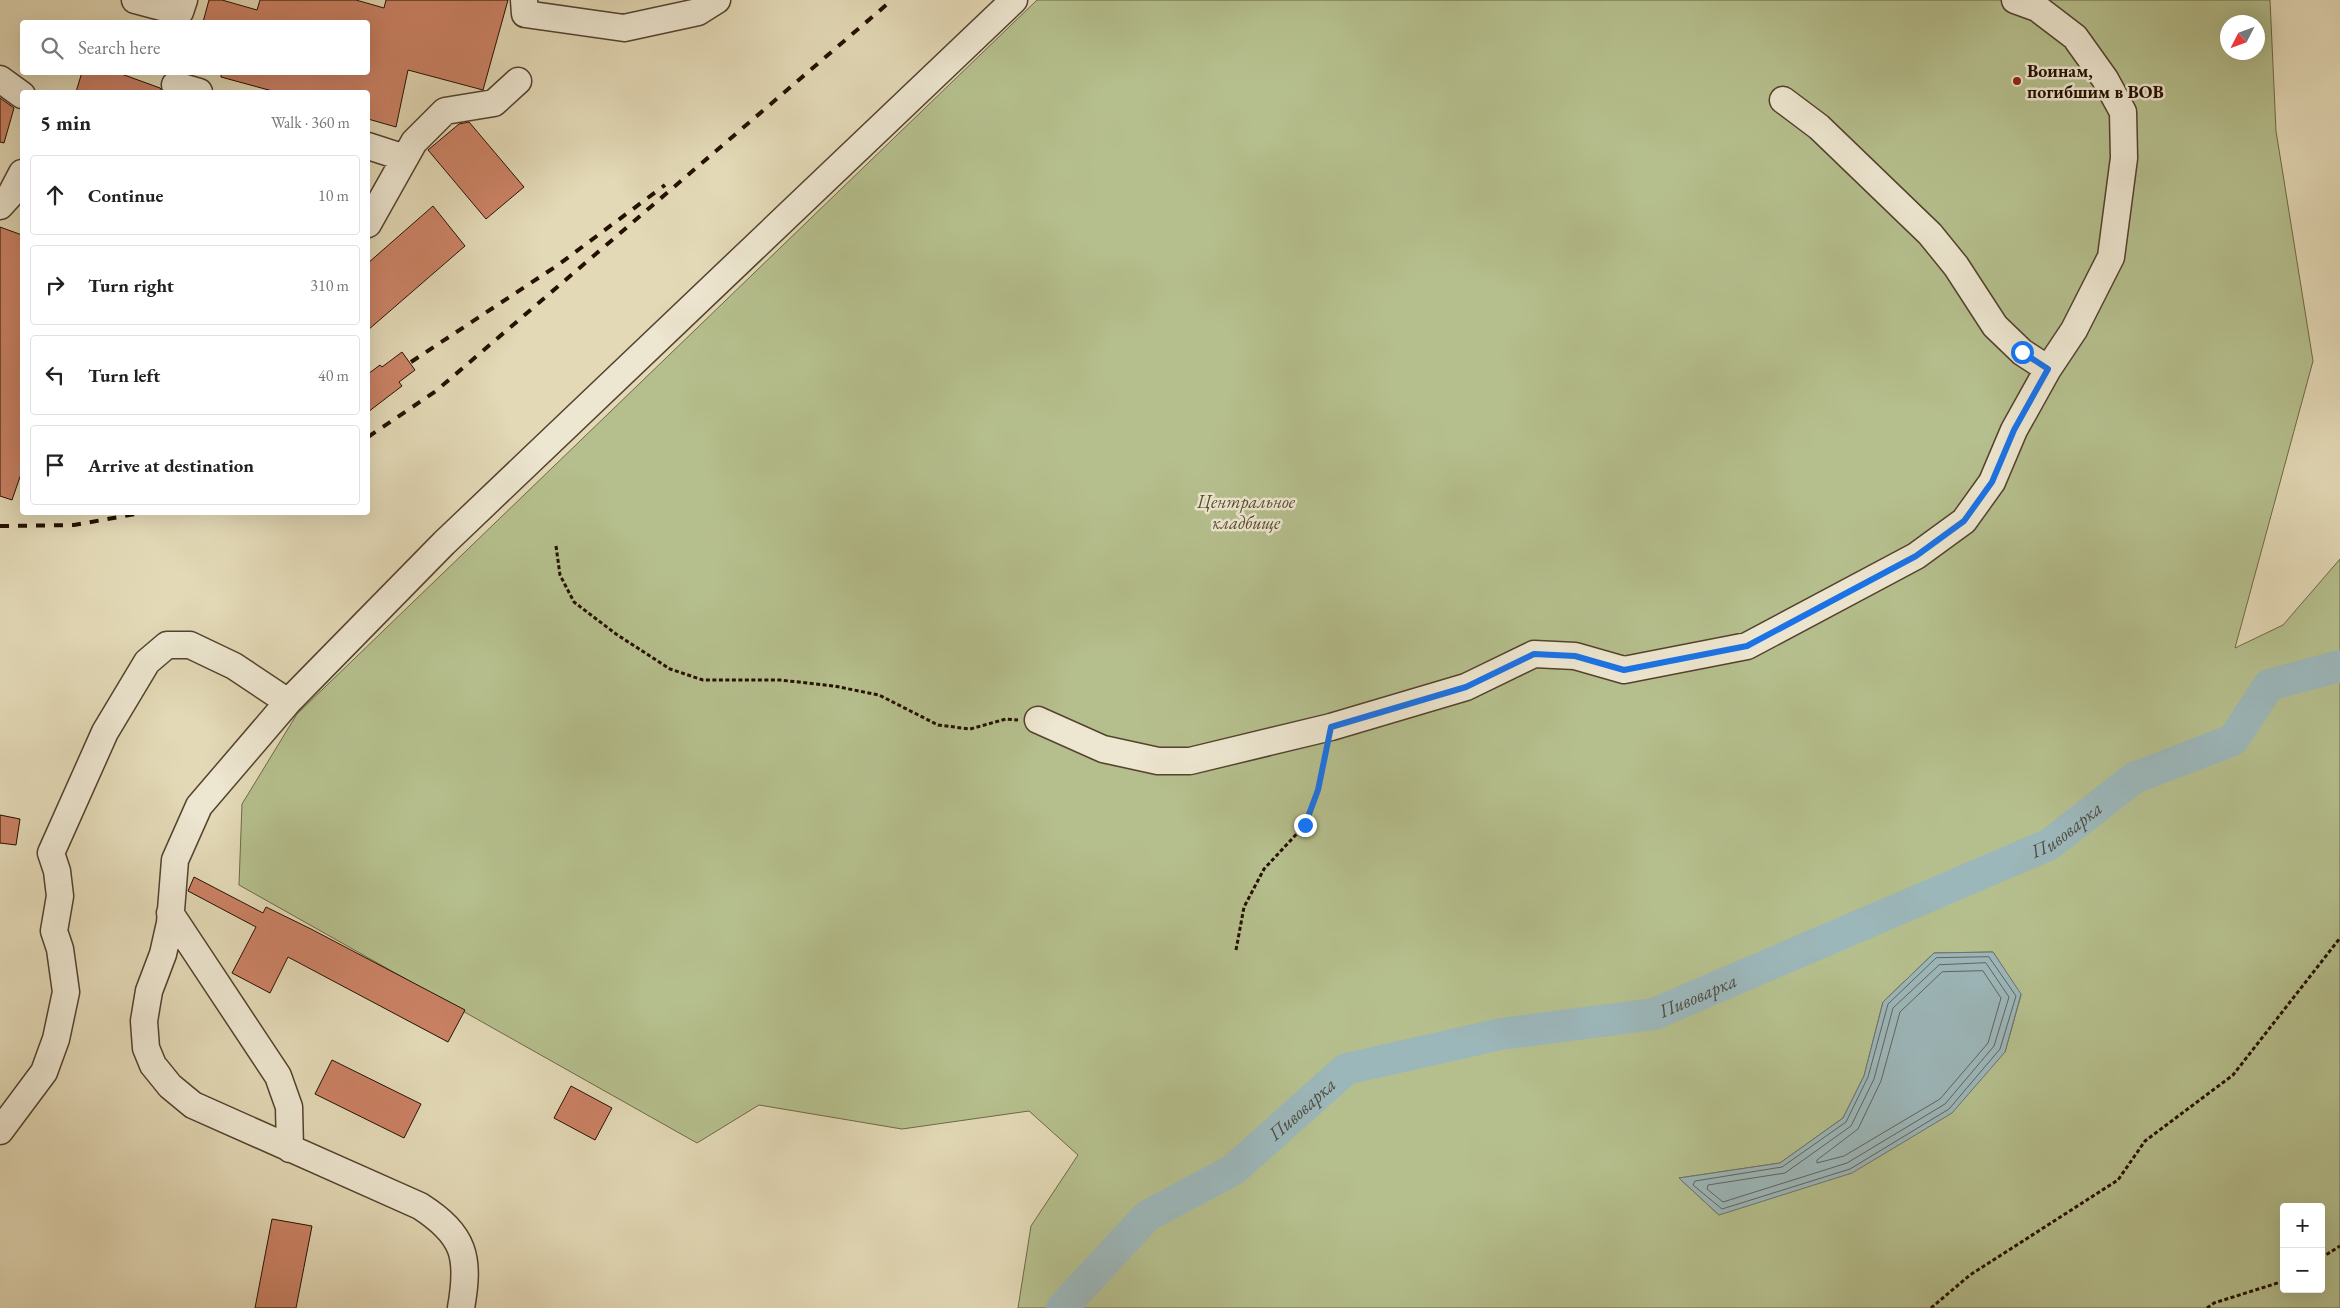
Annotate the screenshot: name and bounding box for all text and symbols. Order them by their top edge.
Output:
north arrow [2220,15,2265,60]
search box [20,20,370,75]
icon: search [38,34,66,62]
text: Search here [78,35,160,60]
place label: Воинам, погибшим в ВОВ [2027,59,2164,103]
marker: Воинам, погибшим в ВОВ [2011,75,2023,87]
text: 5 min [40,109,91,136]
text: Walk · 360 m [271,112,350,133]
icon: ahead [41,181,69,209]
text: Continue [88,183,163,208]
text: 10 m [318,185,349,206]
icon: right [41,271,69,299]
text: Turn right [88,273,174,298]
text: 310 m [310,275,349,296]
route start [2011,341,2034,364]
icon: left [41,361,69,389]
text: Turn left [88,363,160,388]
text: 40 m [318,365,349,386]
icon: arrive [41,451,69,479]
text: Arrive at destination [88,453,254,478]
park label: Центральное кладбище [1196,490,1296,534]
water label: Пивоварка [2026,796,2107,864]
route end [1294,814,1317,837]
water label: Пивоварка [1654,968,1741,1024]
water label: Пивоварка [1262,1072,1341,1146]
map controls [2280,1203,2325,1293]
button: + [2280,1203,2325,1248]
button: − [2280,1248,2325,1293]

